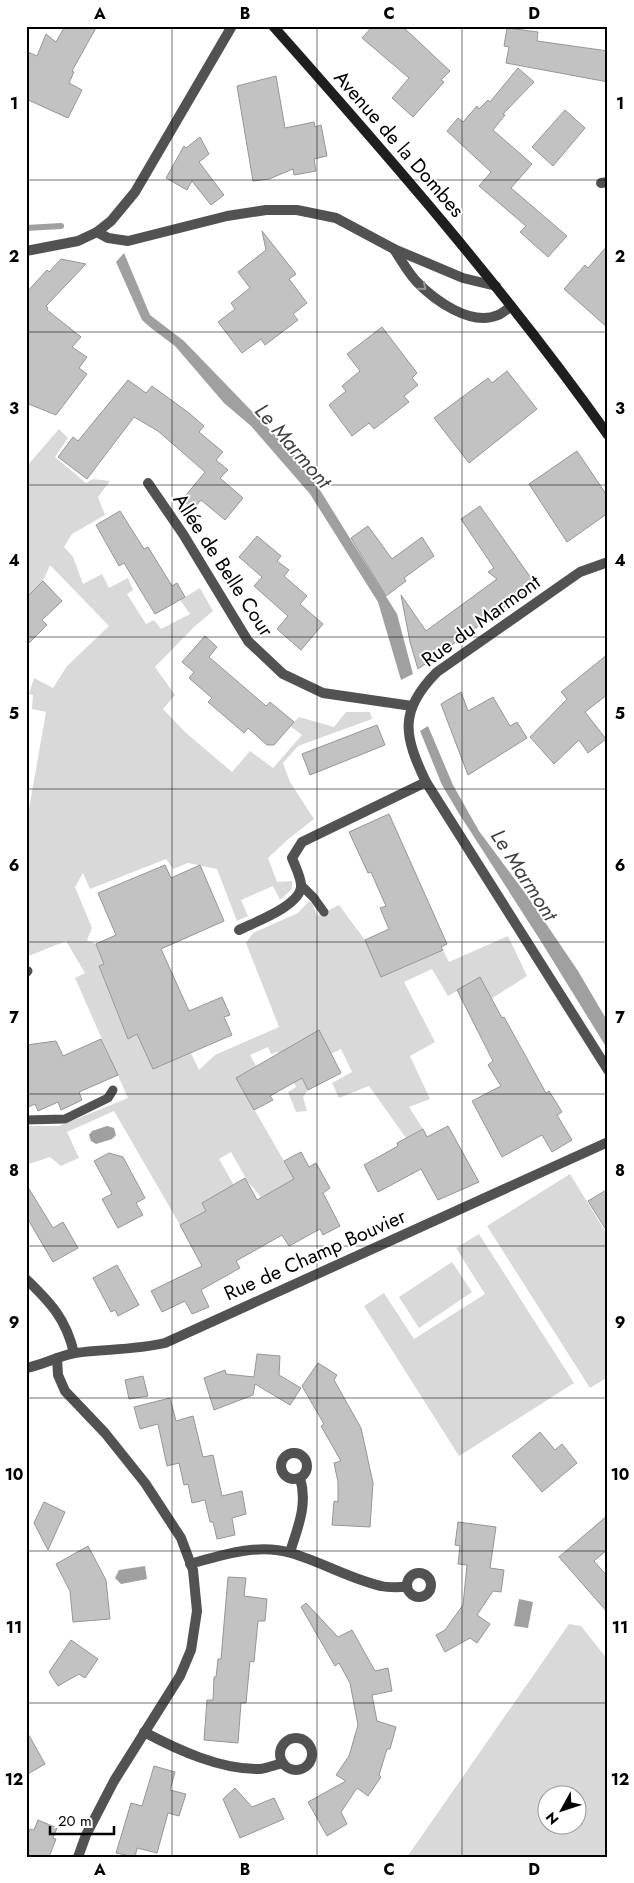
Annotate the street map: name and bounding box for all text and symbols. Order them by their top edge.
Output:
text: A [93,2,106,25]
text: B [240,2,250,25]
text: C [383,2,395,25]
text: D [528,2,540,25]
street label: Avenue de la Dombes [327,64,471,224]
text: 1 [10,92,18,115]
text: 1 [616,92,624,115]
text: 2 [9,245,19,268]
text: 2 [615,245,625,268]
one-way arrow [418,281,427,290]
text: 3 [9,397,19,420]
water label: Le Marmont [248,397,339,496]
text: 3 [615,397,625,420]
street label: Allée de Belle Cour [166,488,280,642]
text: 4 [8,549,20,572]
text: 4 [614,549,626,572]
street label: Rue du Marmont [416,568,546,674]
text: 5 [9,702,19,725]
text: 5 [615,702,625,725]
water label: Le Marmont [483,823,565,928]
text: 6 [9,854,19,877]
text: 6 [615,854,625,877]
text: 7 [9,1006,19,1029]
text: 7 [615,1006,625,1029]
text: 8 [9,1159,19,1182]
text: 8 [615,1159,625,1182]
street label: Rue de Champ Bouvier [219,1202,411,1308]
text: 9 [9,1311,19,1334]
text: 9 [615,1311,625,1334]
text: 10 [5,1463,23,1486]
text: 10 [611,1463,629,1486]
text: 11 [6,1616,22,1639]
text: 11 [612,1616,628,1639]
text: 12 [5,1768,23,1791]
text: 12 [611,1768,629,1791]
north arrow [536,1786,586,1836]
scale bar [50,1803,114,1835]
text: N [541,1808,563,1829]
text: 20 m [58,1810,92,1832]
text: A [93,1858,106,1881]
text: B [240,1858,250,1881]
text: C [383,1858,395,1881]
text: D [528,1858,540,1881]

